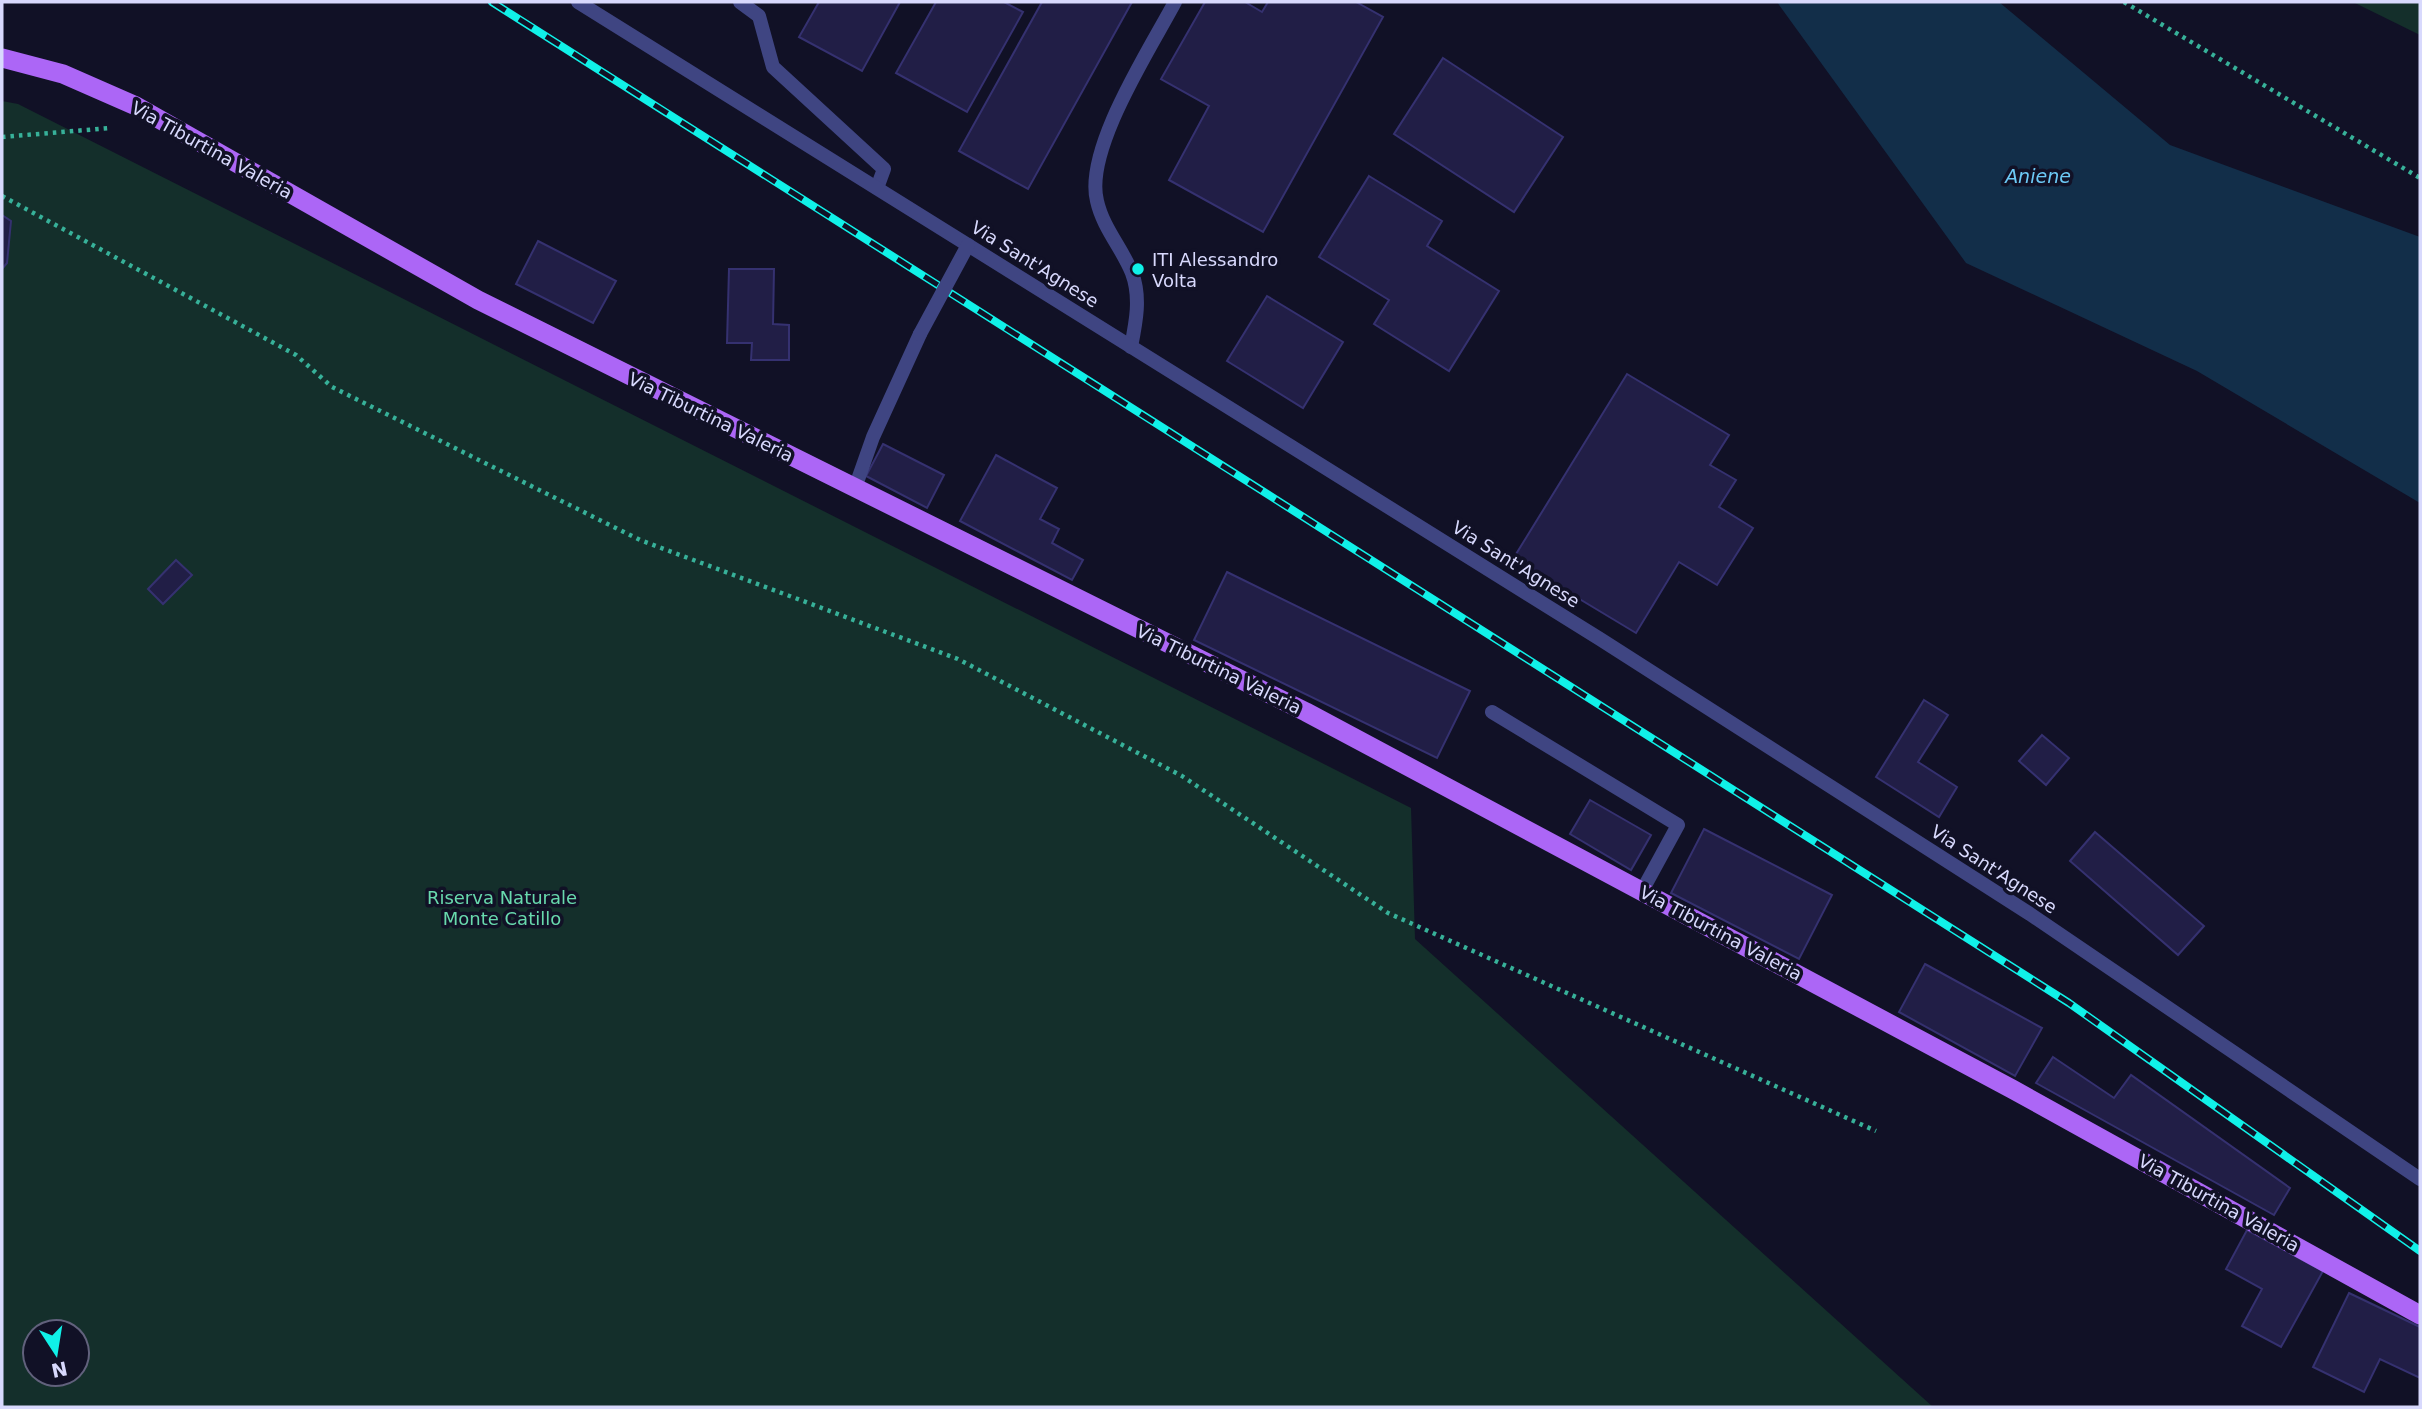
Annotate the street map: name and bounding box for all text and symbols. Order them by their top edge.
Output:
street label: Via Tiburtina Valeria [128,97,296,203]
water label: Aniene [2003,165,2071,187]
street label: Via Sant'Agnese [967,216,1103,312]
place label: ITI Alessandro Volta [1152,249,1278,291]
marker: ITI Alessandro Volta [1130,261,1146,277]
street label: Via Tiburtina Valeria [625,368,797,466]
street label: Via Sant'Agnese [1448,516,1584,612]
street label: Via Tiburtina Valeria [1133,620,1305,718]
street label: Via Sant'Agnese [1927,820,2061,918]
street label: Via Tiburtina Valeria [1636,881,1806,985]
park label: Riserva Naturale Monte Catillo [427,887,577,929]
street label: Via Tiburtina Valeria [2135,1150,2303,1256]
north arrow [21,1318,91,1388]
text: N [49,1357,70,1382]

